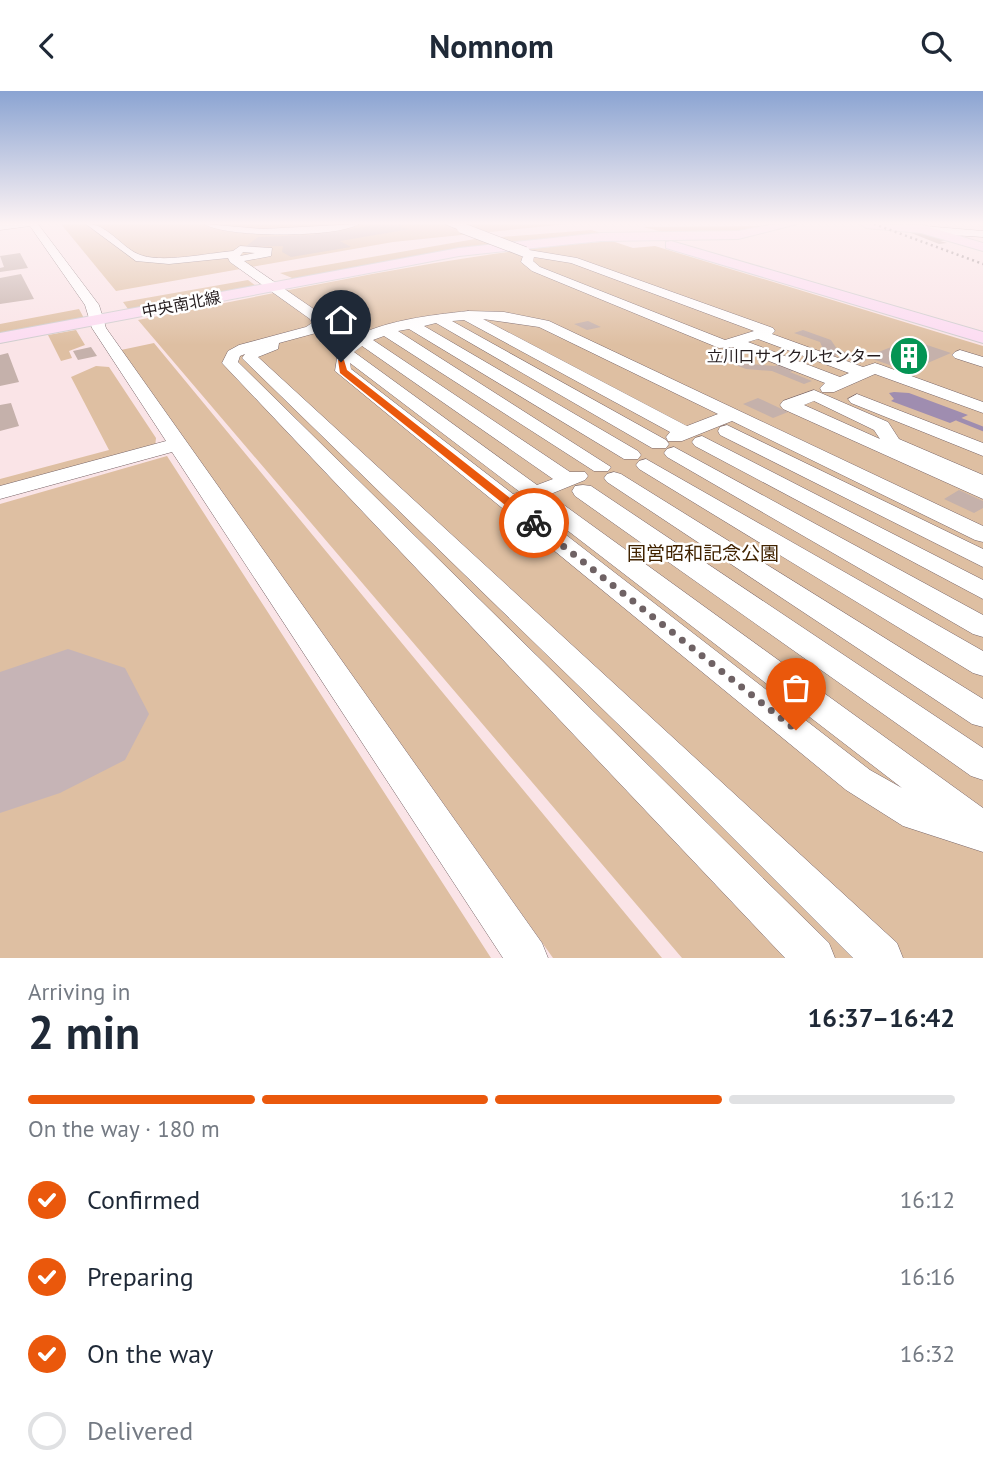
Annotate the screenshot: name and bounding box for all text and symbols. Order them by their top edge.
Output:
text: Nomnom [429,25,554,67]
icon: back [28,27,66,65]
icon: search [917,27,955,65]
street label: 中央南北線 [140,287,222,321]
pin [311,290,371,362]
icon: home [322,301,360,339]
building icon: 立川口サイクルセンター [888,335,930,377]
place label: 立川口サイクルセンター [707,346,882,366]
courier [499,488,569,558]
icon: bike [515,504,553,542]
park label: 国営昭和記念公園 [627,541,779,565]
pin [766,658,826,730]
icon: bag [777,669,815,707]
text: Arriving in [28,977,130,1006]
text: 16:37–16:42 [808,1001,955,1034]
text: 2 min [28,1002,140,1062]
text: On the way · 180 m [28,1114,220,1143]
icon: check [28,1181,66,1219]
text: Confirmed [87,1183,200,1216]
text: 16:12 [900,1185,955,1214]
icon: check [28,1258,66,1296]
text: Preparing [87,1260,194,1293]
text: 16:16 [900,1262,955,1291]
icon: check [28,1335,66,1373]
text: On the way [87,1337,213,1370]
text: 16:32 [900,1339,955,1368]
text: Delivered [87,1414,193,1447]

